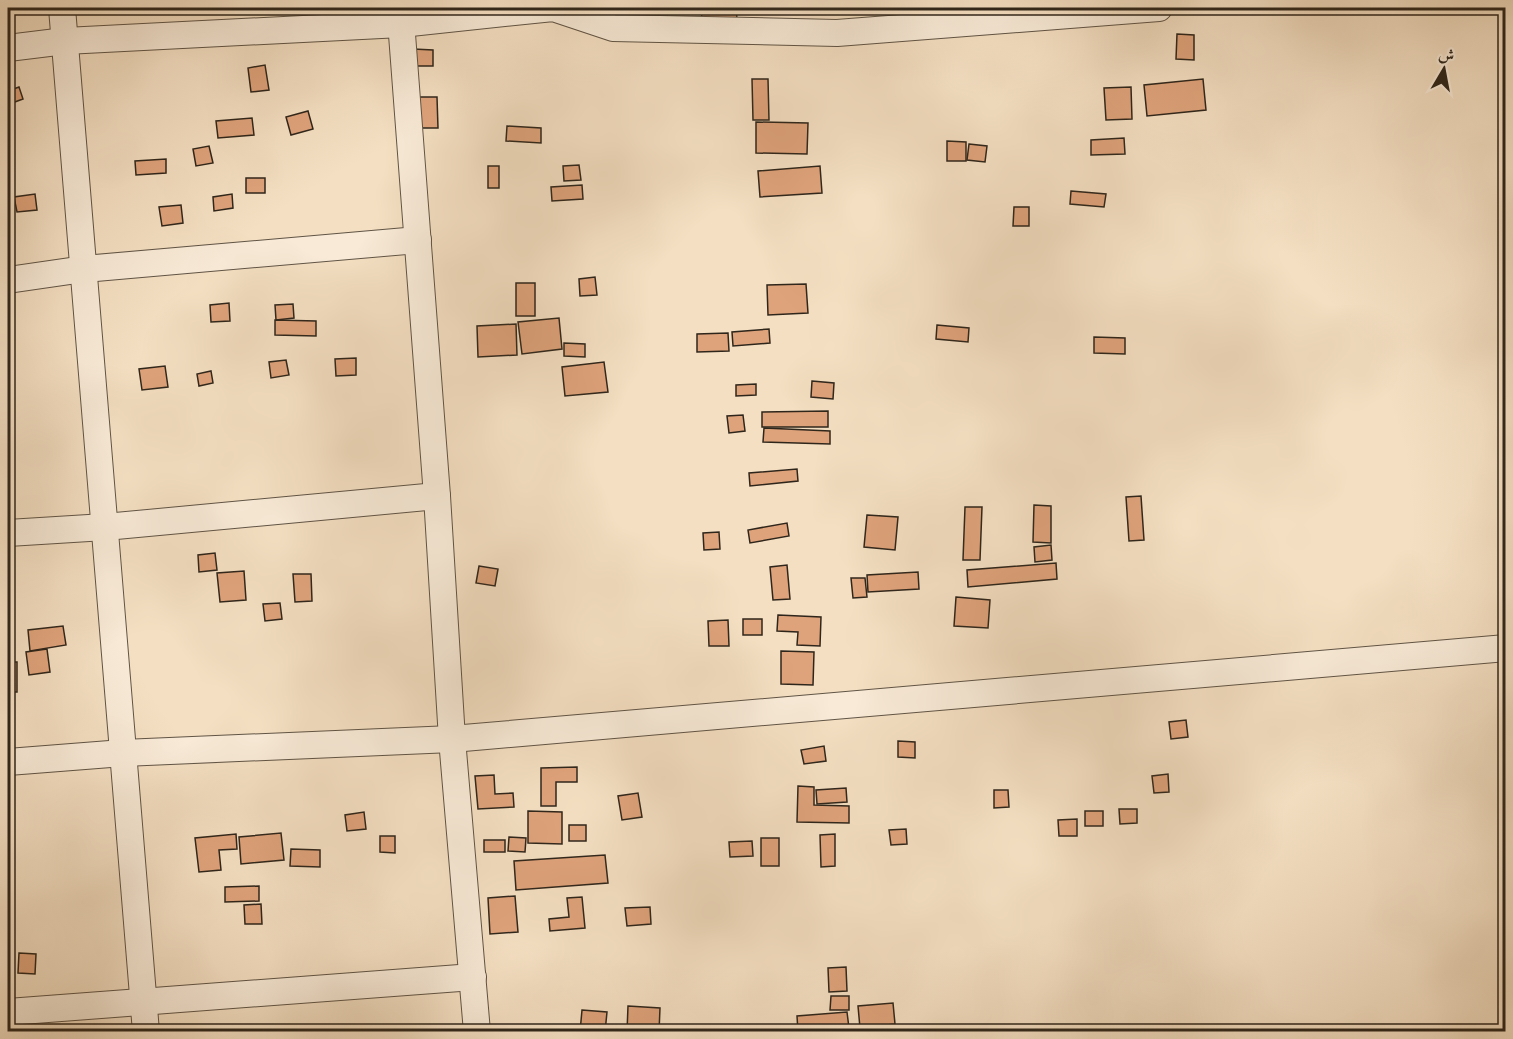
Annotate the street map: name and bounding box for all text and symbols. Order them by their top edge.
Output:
north arrow [1414,39,1474,99]
text: ش [1437,43,1456,65]

